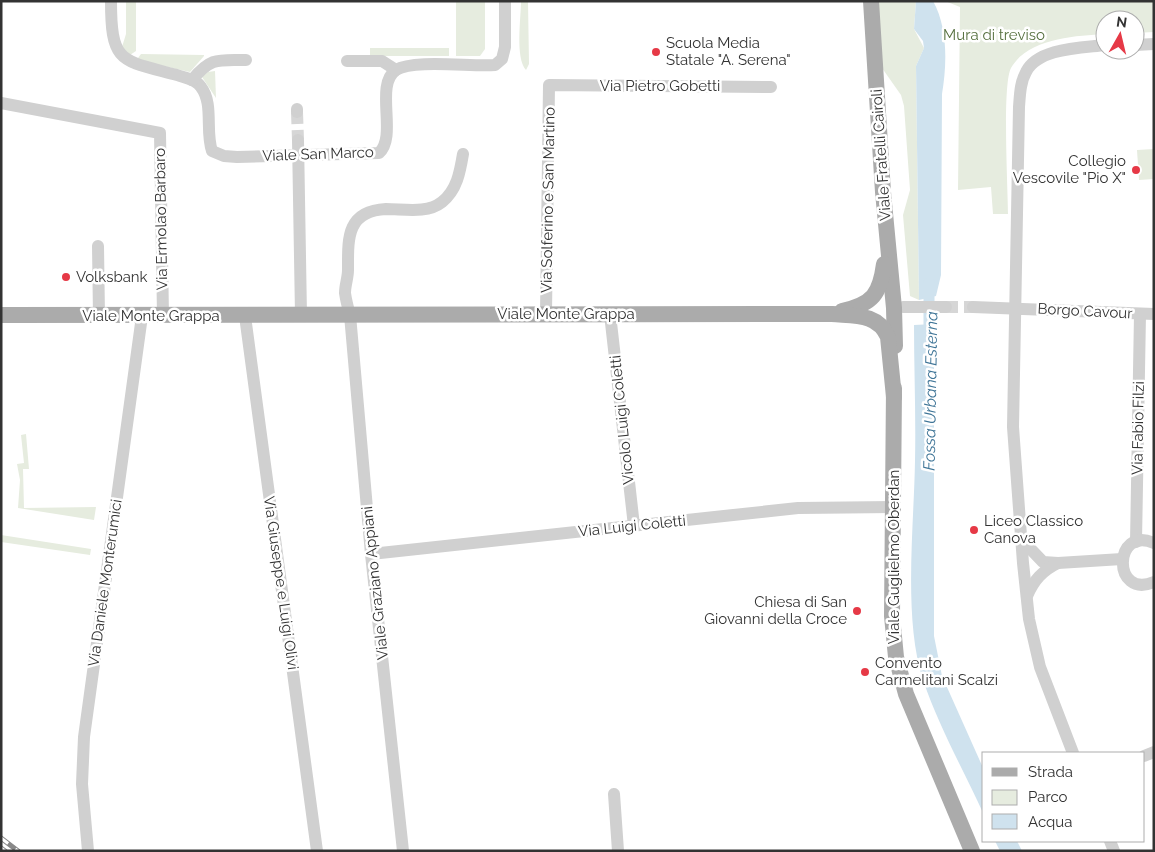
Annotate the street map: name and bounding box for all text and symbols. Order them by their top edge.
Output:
north arrow [1095,10,1145,60]
text: N [1115,13,1128,31]
park label: Mura di treviso [943,26,1045,44]
place label: Scuola Media Statale "A. Serena" [666,34,791,69]
marker: Scuola Media Statale "A. Serena" [650,46,662,58]
street label: Via Pietro Gobetti [600,77,720,95]
street label: Viale Fratelli Cairoli [867,89,895,221]
street label: Via Solferino e San Martino [537,107,559,293]
street label: Viale San Marco [262,143,374,165]
street label: Via Ermolao Barbaro [151,148,171,290]
place label: Collegio Vescovile "Pio X" [1013,152,1126,187]
marker: Collegio Vescovile "Pio X" [1130,164,1142,176]
place label: Volksbank [76,268,148,286]
marker: Volksbank [60,271,72,283]
street label: Borgo Cavour [1037,300,1134,323]
street label: Viale Monte Grappa [497,305,635,323]
street label: Viale Monte Grappa [82,307,220,325]
water label: Fossa Urbana Esterna [920,311,941,471]
street label: Vicolo Luigi Coletti [606,354,638,486]
street label: Via Fabio Filzi [1128,381,1148,475]
street label: Viale Guglielmo Oberdan [885,470,903,644]
street label: Via Giuseppe e Luigi Olivi [260,495,302,671]
street label: Via Daniele Monterumici [84,498,126,668]
street label: Viale Graziano Appiani [358,505,392,661]
street label: Via Luigi Coletti [577,511,687,541]
place label: Liceo Classico Canova [984,512,1083,547]
marker: Liceo Classico Canova [968,524,980,536]
place label: Chiesa di San Giovanni della Croce [704,593,847,628]
marker: Chiesa di San Giovanni della Croce [851,605,863,617]
place label: Convento Carmelitani Scalzi [875,654,998,689]
marker: Convento Carmelitani Scalzi [859,666,871,678]
legend [982,752,1145,842]
text: Strada [1028,763,1073,781]
text: Parco [1028,788,1068,806]
text: Acqua [1028,813,1072,831]

